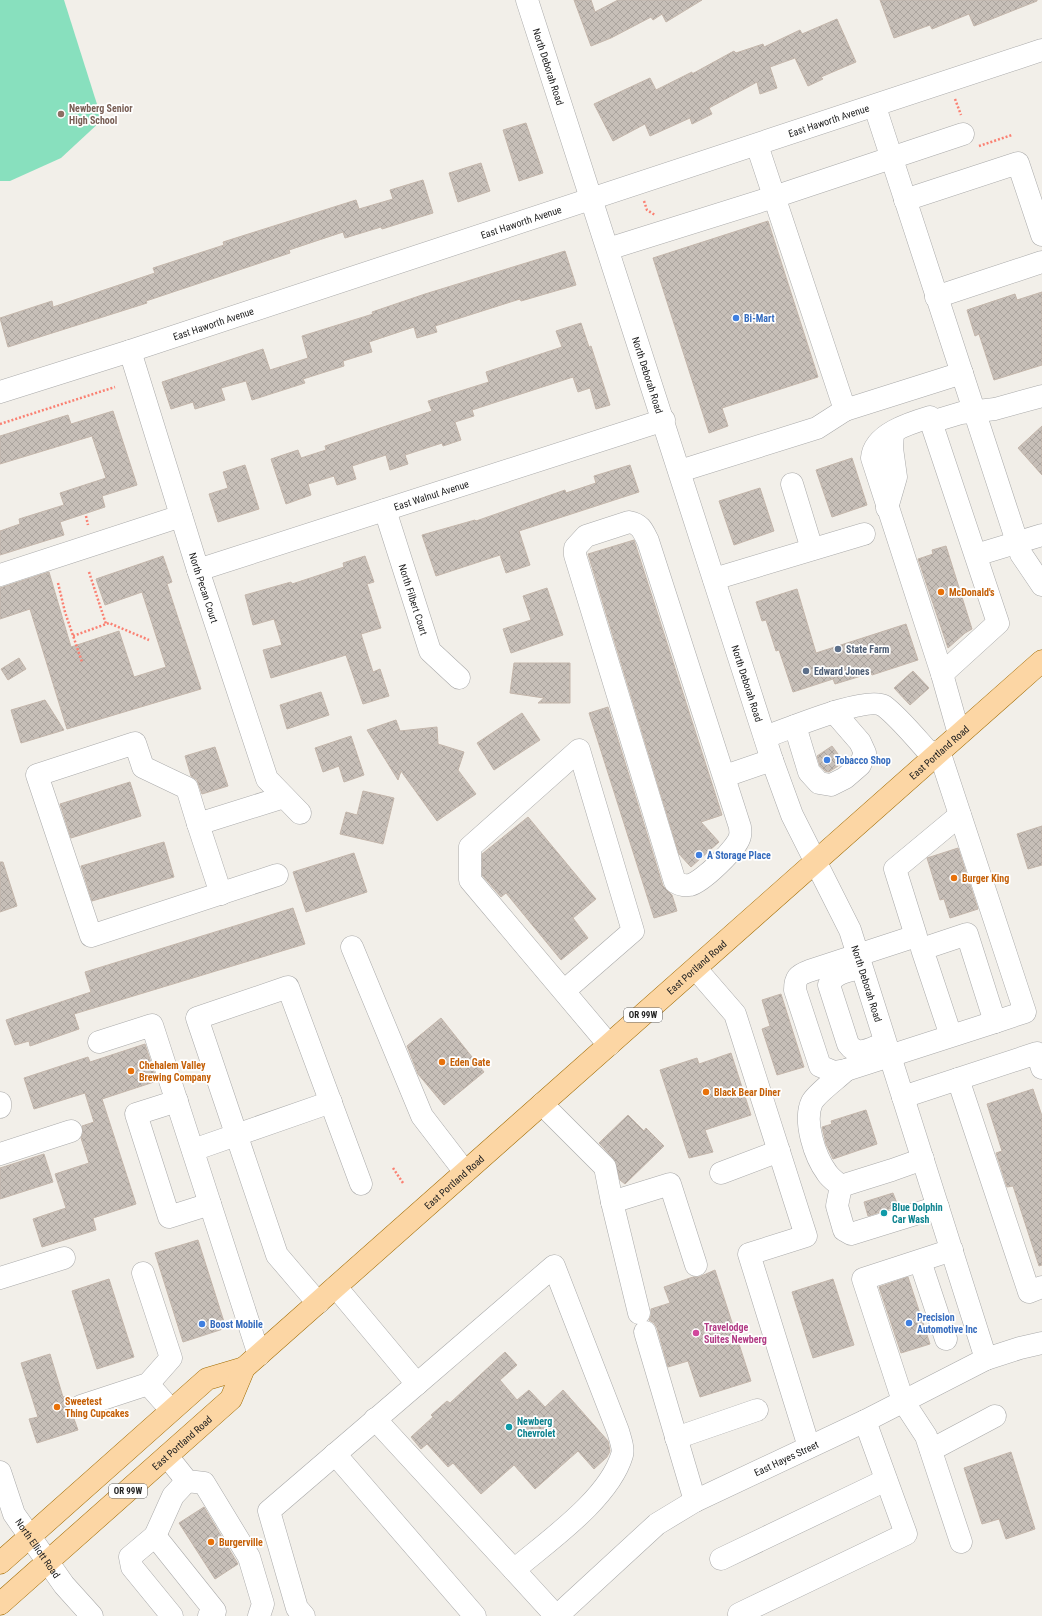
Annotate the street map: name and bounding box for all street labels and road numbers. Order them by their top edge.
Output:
street label: North Deborah Road [531,27,566,107]
street label: East Haworth Avenue [787,102,871,139]
street label: East Haworth Avenue [479,204,563,241]
street label: East Haworth Avenue [172,305,256,342]
street label: North Deborah Road [630,335,665,415]
street label: East Walnut Avenue [393,478,470,513]
street label: North Pecan Court [187,551,220,624]
street label: North Filbert Court [397,563,430,637]
street label: North Deborah Road [729,644,764,723]
street label: East Portland Road [907,723,971,782]
street label: East Portland Road [665,938,729,997]
street label: North Deborah Road [849,944,884,1023]
road number: OR 99W [624,1008,662,1022]
street label: East Portland Road [422,1153,486,1212]
street label: East Portland Road [150,1414,214,1472]
street label: East Hayes Street [752,1439,820,1478]
road number: OR 99W [109,1484,147,1498]
street label: North Elliott Road [13,1517,62,1580]

